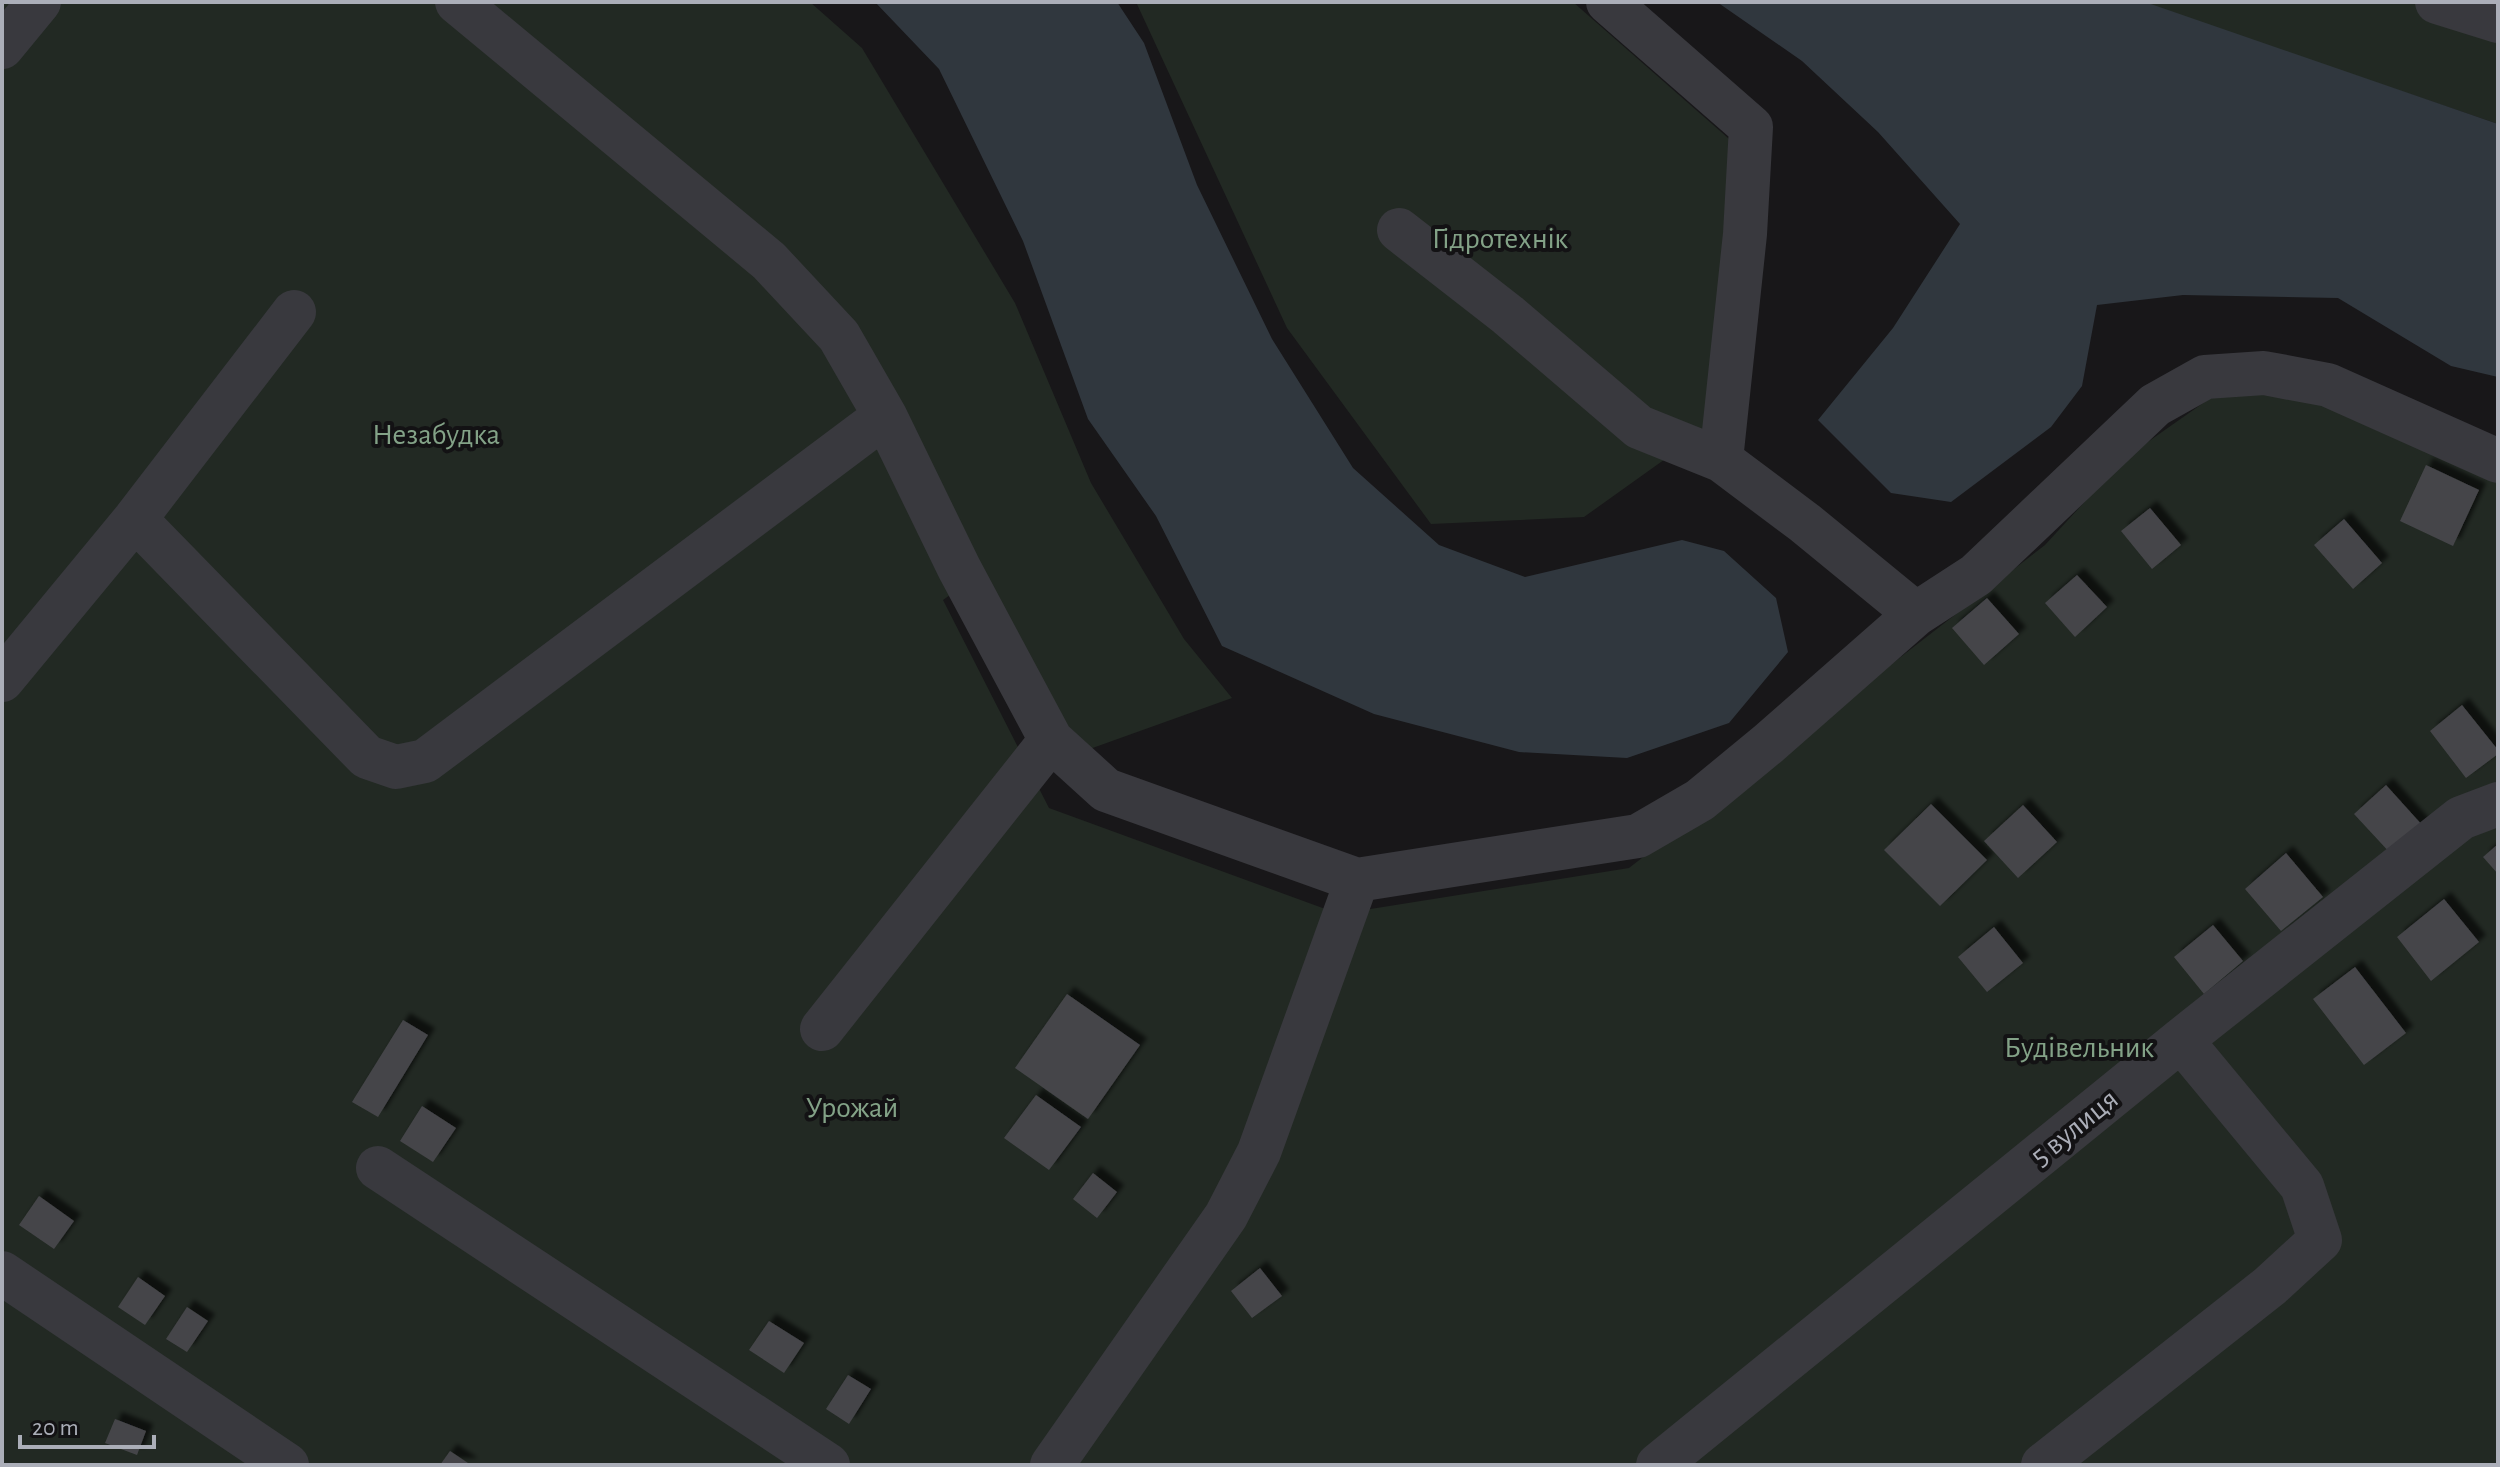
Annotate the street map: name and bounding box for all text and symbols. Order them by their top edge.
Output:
park label: Гідротехнік [1432,224,1568,254]
park label: Незабудка [372,420,500,450]
park label: Будівельник [2004,1033,2154,1063]
street label: 5 вулиця [2025,1084,2124,1172]
park label: Урожай [806,1093,898,1123]
scale bar [20,1399,154,1449]
text: 20 m [32,1416,79,1440]

